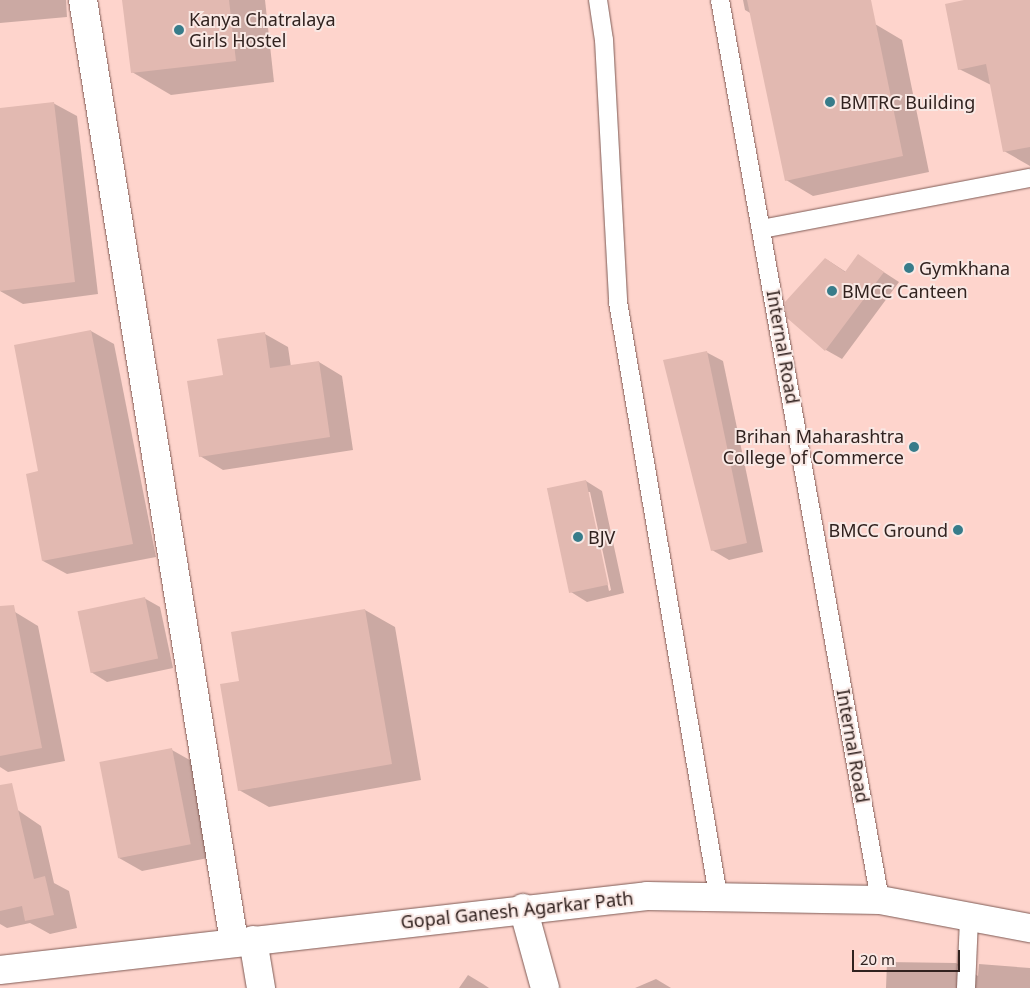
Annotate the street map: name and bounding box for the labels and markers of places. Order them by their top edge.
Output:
place label: Kanya Chatralaya Girls Hostel [189,9,336,52]
marker: Kanya Chatralaya Girls Hostel [173,24,185,36]
place label: BMTRC Building [840,91,975,113]
marker: BMTRC Building [824,96,836,108]
place label: Gymkhana [919,257,1010,279]
marker: Gymkhana [903,262,915,274]
place label: BMCC Canteen [842,280,968,302]
marker: BMCC Canteen [826,285,838,297]
place label: Brihan Maharashtra College of Commerce [723,426,904,468]
marker: Brihan Maharashtra College of Commerce [908,441,920,453]
place label: BMCC Ground [829,519,948,541]
marker: BMCC Ground [952,524,964,536]
place label: BJV [588,526,615,548]
marker: BJV [572,531,584,543]

